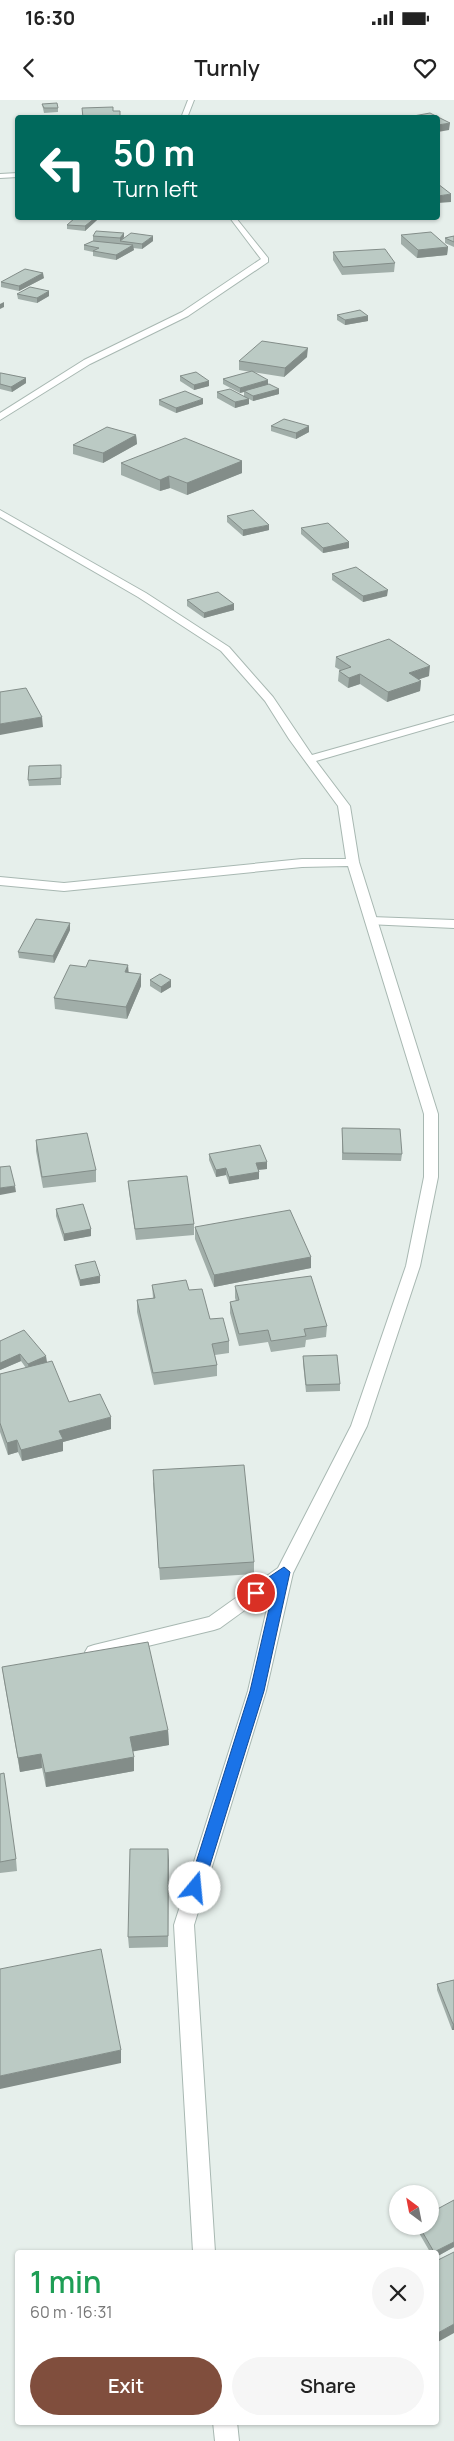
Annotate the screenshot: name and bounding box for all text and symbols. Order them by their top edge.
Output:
text: 16:30 [25,5,75,31]
text: Turnly [194,53,260,83]
icon: back [15,54,43,82]
icon: heart [411,54,439,82]
text: 50 m [113,129,195,177]
icon: left [30,135,95,200]
text: Turn left [113,174,198,204]
pin [235,1572,277,1614]
icon: arrive [242,1579,270,1607]
position arrow [168,1861,220,1913]
north arrow [389,2185,439,2235]
map controls [389,2185,439,2235]
text: 1 min [30,2261,102,2302]
button: close [372,2267,424,2319]
text: 60 m · 16:31 [30,2301,113,2323]
button: Exit [30,2357,222,2415]
button: Share [232,2357,424,2415]

